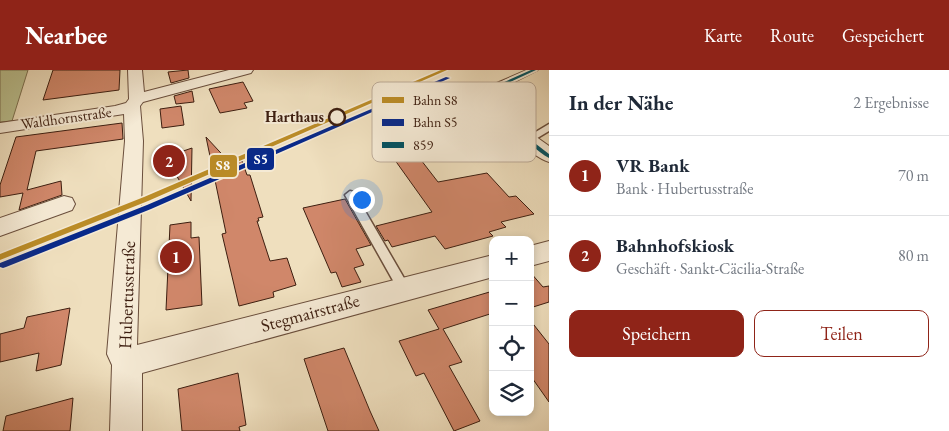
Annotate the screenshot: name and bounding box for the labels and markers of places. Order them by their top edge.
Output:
place label: Harthaus [265,107,324,126]
marker: Harthaus [328,108,346,126]
pin: 2 [153,142,185,180]
pin: 1 [160,238,192,276]

